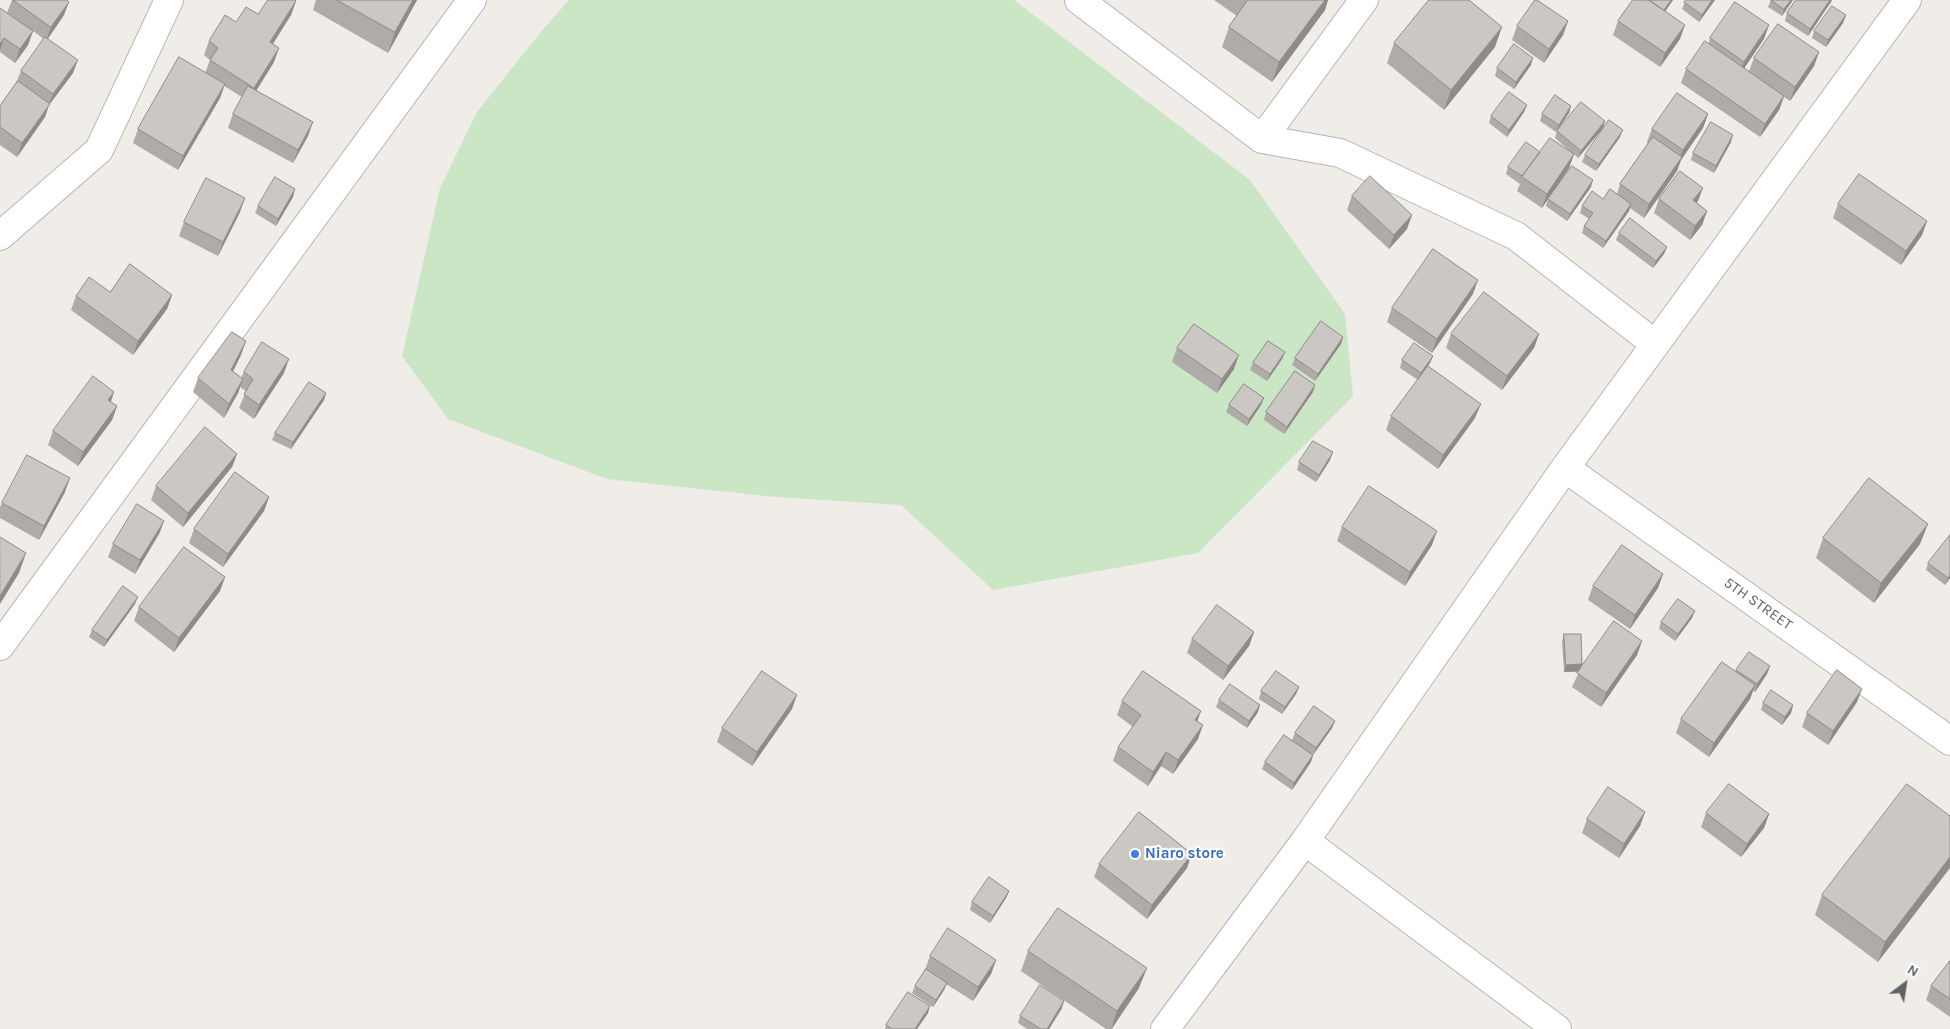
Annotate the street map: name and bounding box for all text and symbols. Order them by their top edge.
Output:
street label: 5TH STREET [1720,574,1796,634]
place label: Niaro store [1145,845,1224,863]
marker: Niaro store [1129,848,1141,860]
north arrow [1880,959,1930,1009]
text: N [1904,961,1922,981]

